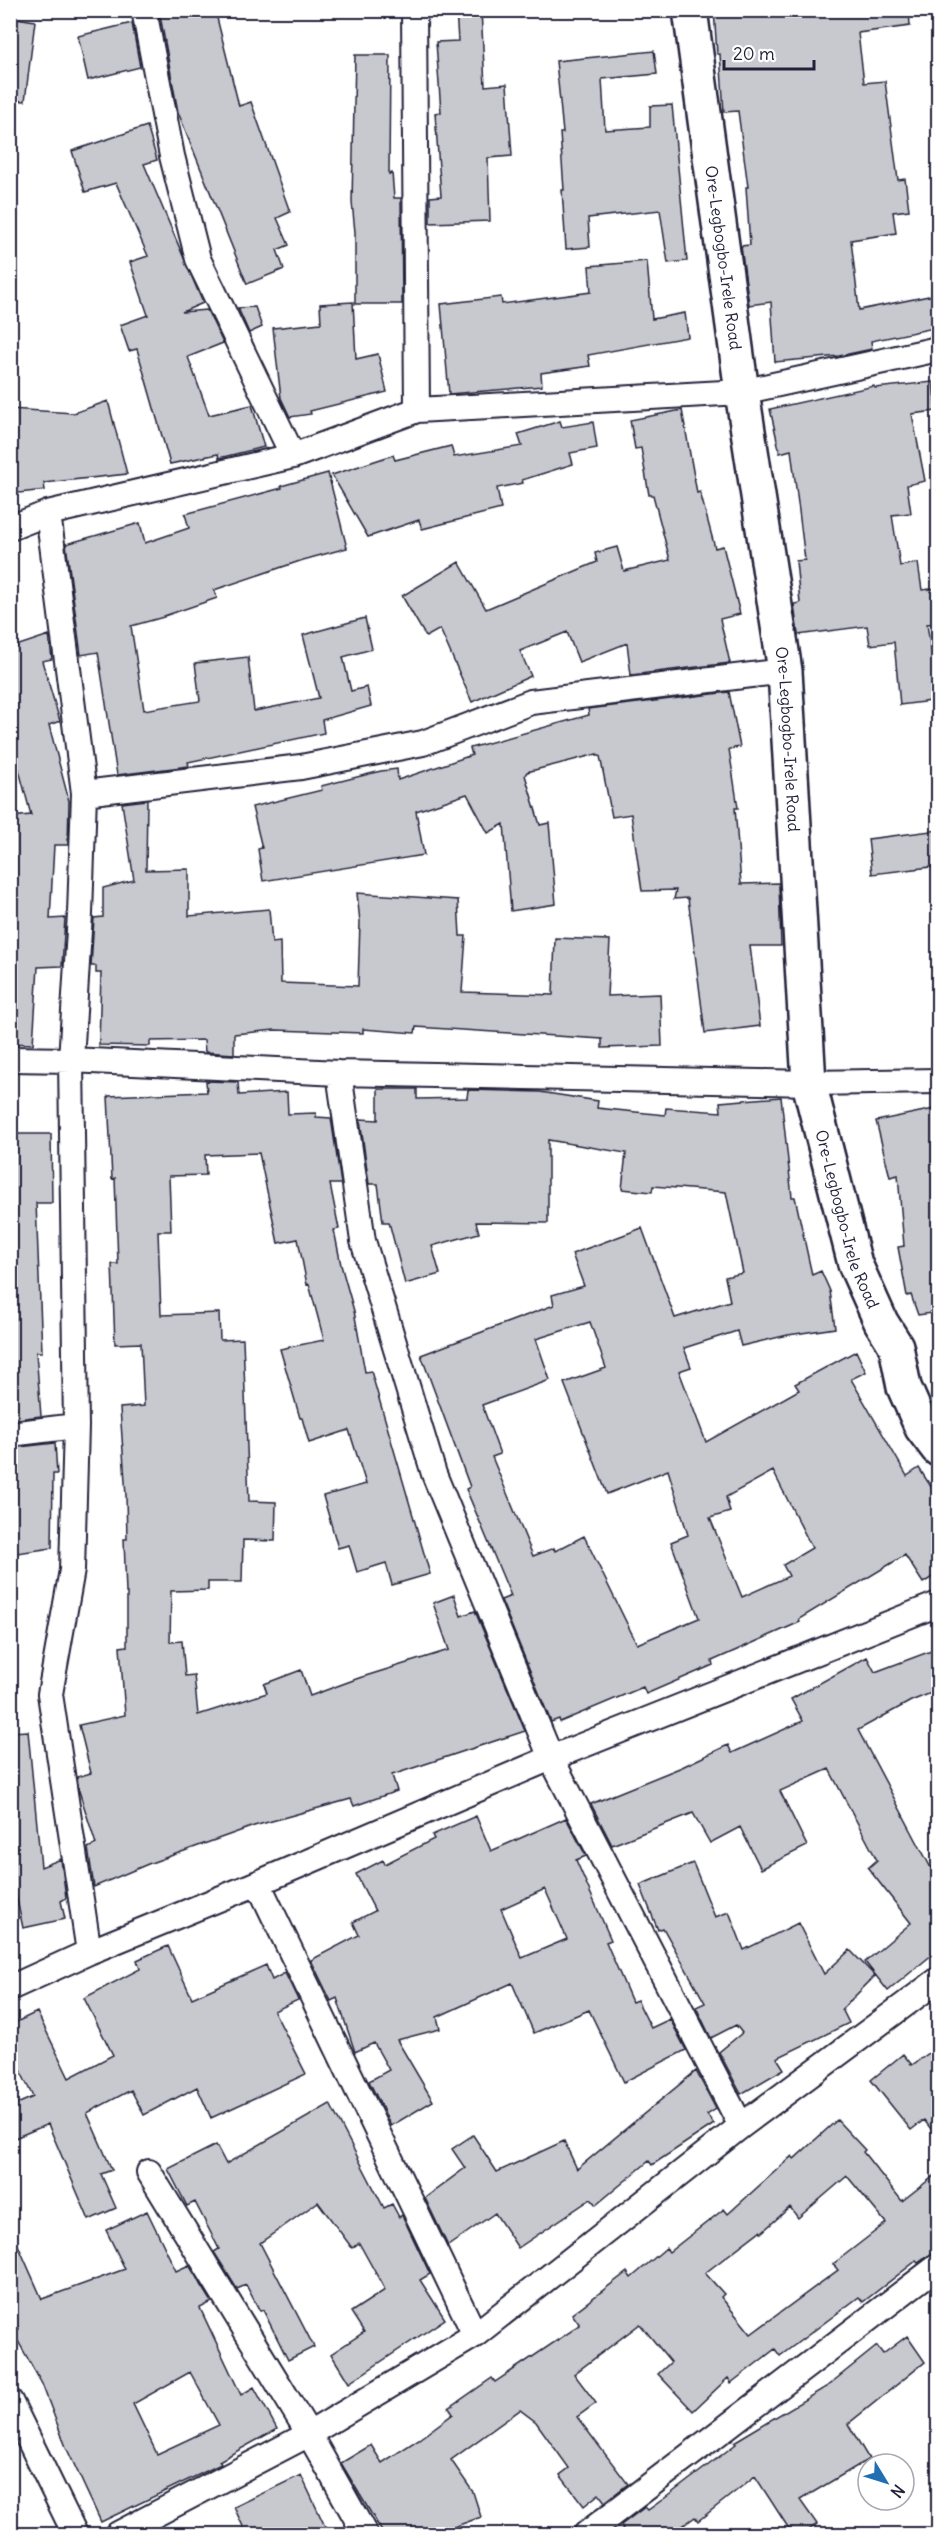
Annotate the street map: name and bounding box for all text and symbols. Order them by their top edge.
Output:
scale bar [724,33,814,71]
text: 20 m [733,42,775,65]
street label: Ore-Legbogbo-Irele Road [701,164,746,351]
street label: Ore-Legbogbo-Irele Road [771,645,804,832]
street label: Ore-Legbogbo-Irele Road [811,1128,884,1312]
north arrow [856,2452,916,2512]
text: N [887,2481,909,2502]

